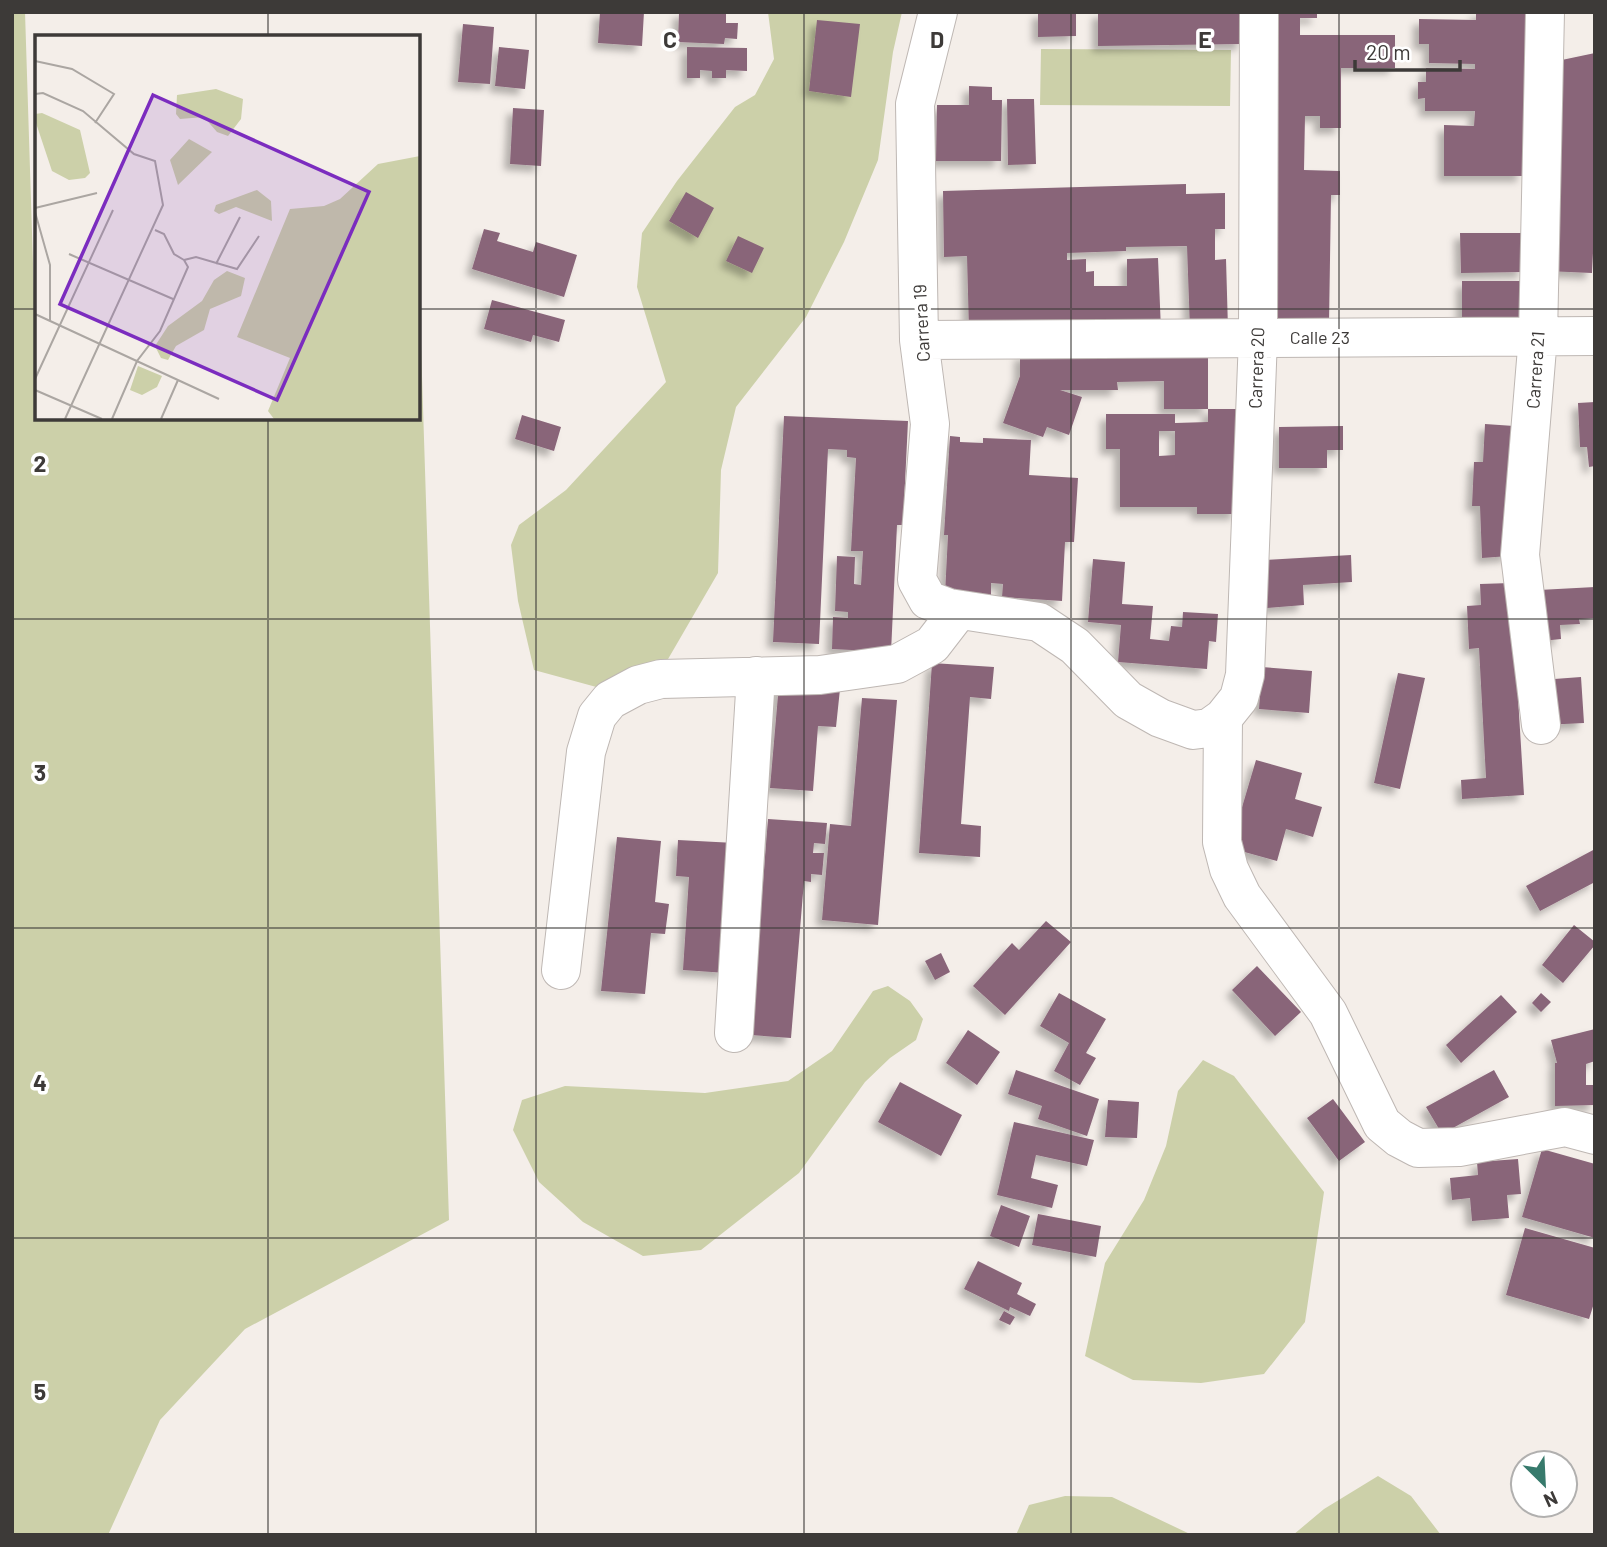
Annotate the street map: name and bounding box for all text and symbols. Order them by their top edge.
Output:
text: C [663,25,677,53]
text: D [930,25,944,53]
text: E [1198,25,1212,53]
scale bar [1355,28,1460,72]
inset map [35,35,420,420]
text: 20 m [1366,39,1411,64]
street label: Carrera 19 [908,284,934,362]
street label: Calle 23 [1290,326,1350,348]
street label: Carrera 20 [1244,327,1268,409]
street label: Carrera 21 [1521,331,1549,409]
text: 2 [34,449,46,477]
text: 3 [34,758,46,786]
text: 4 [33,1068,47,1096]
text: 5 [34,1377,46,1405]
north arrow [1509,1449,1579,1519]
text: N [1541,1487,1562,1513]

